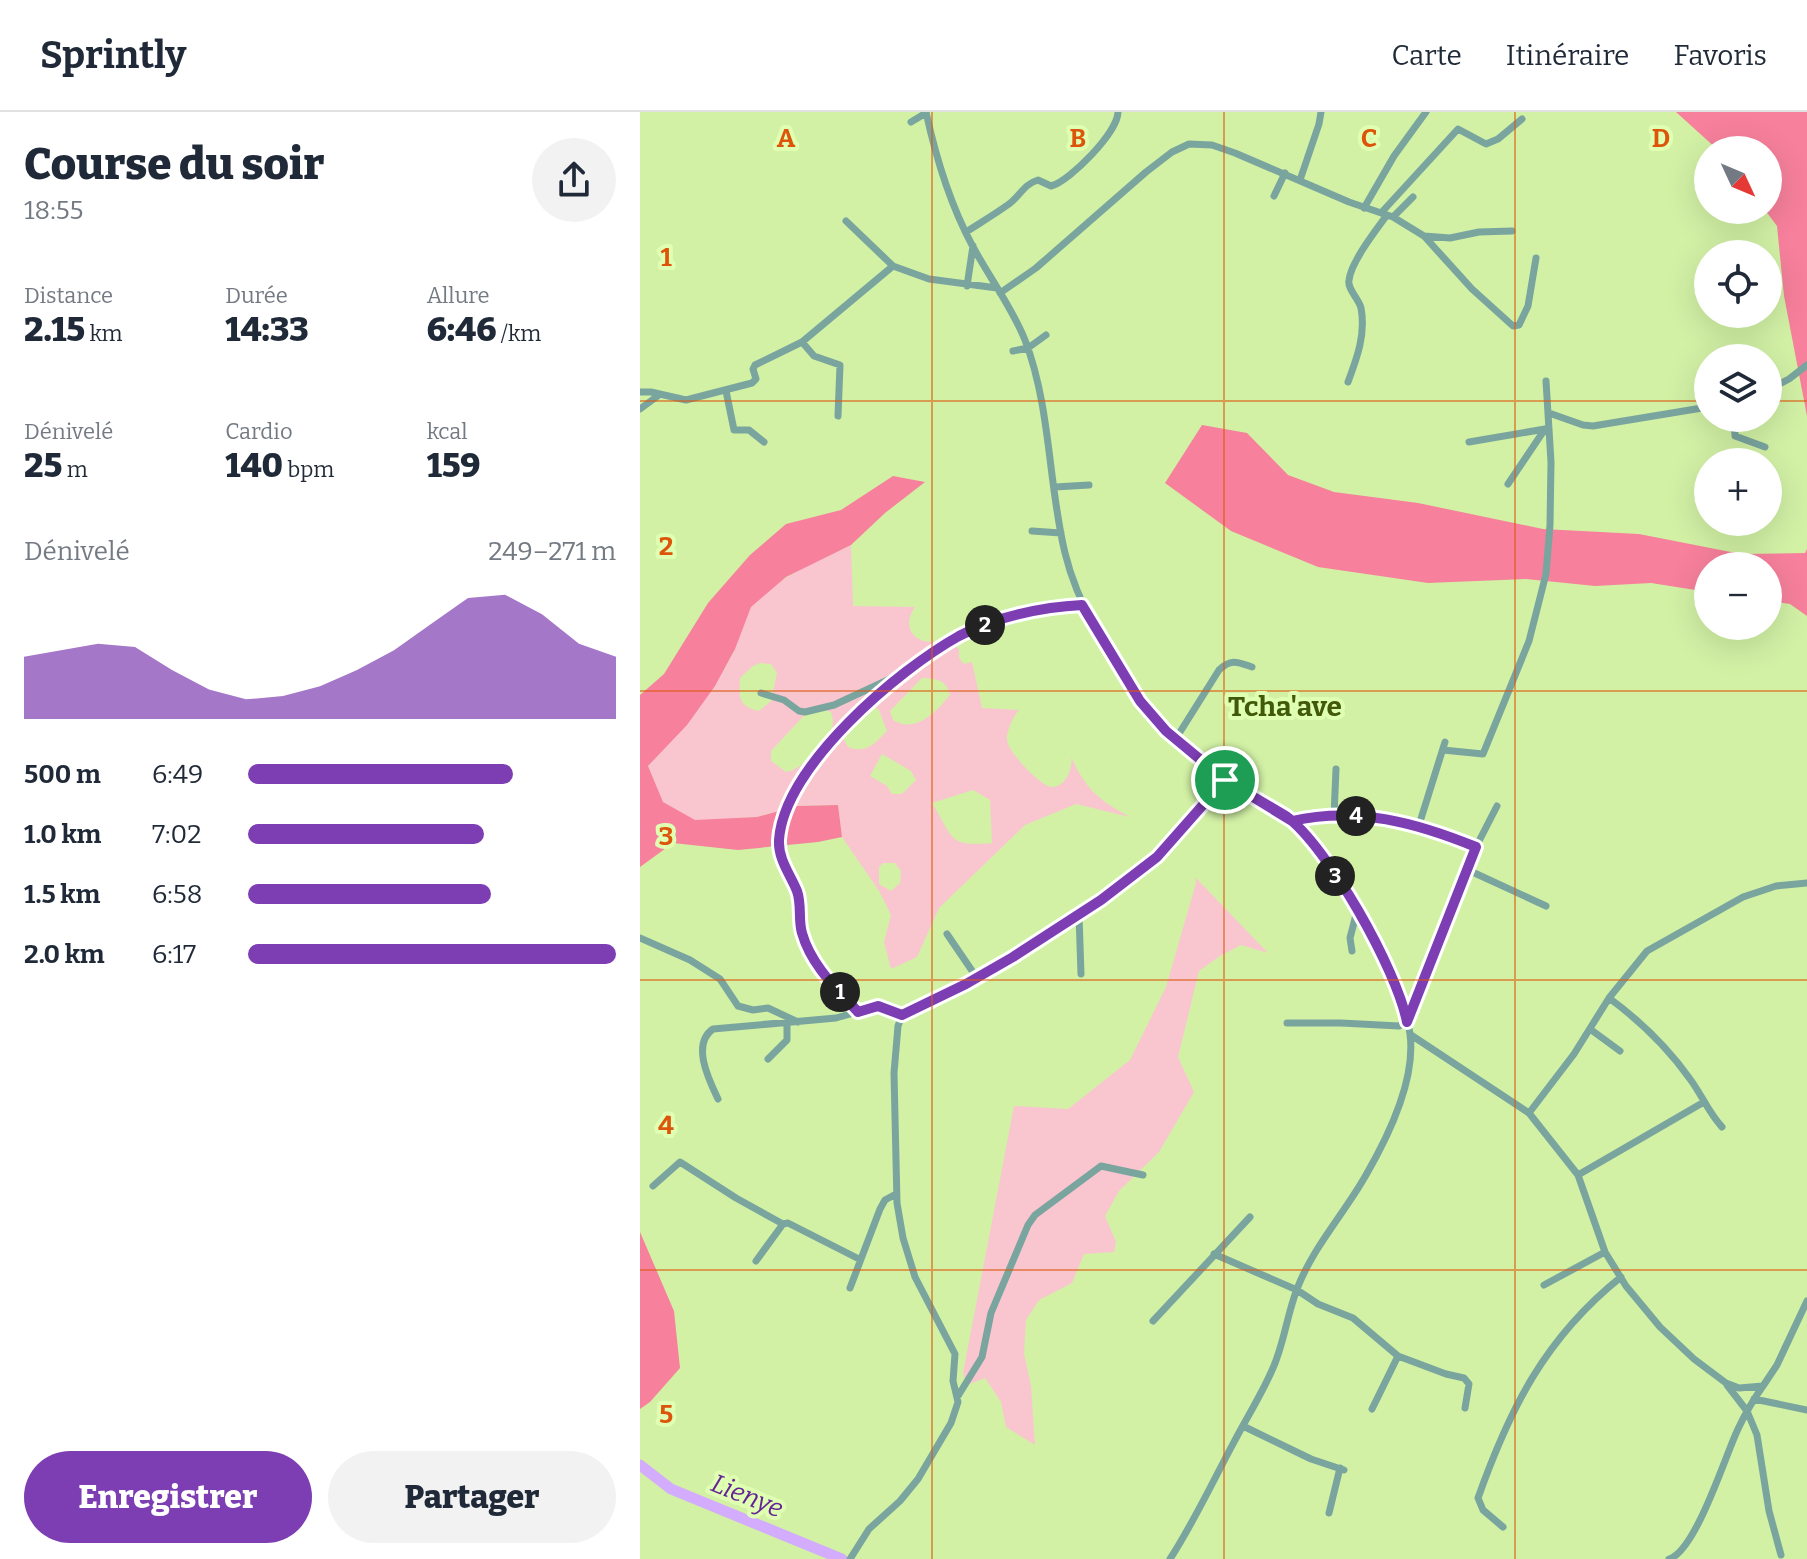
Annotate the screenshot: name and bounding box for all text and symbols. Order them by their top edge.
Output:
text: Sprintly [40,32,186,78]
text: Carte [1392,39,1462,72]
text: Itinéraire [1506,39,1629,72]
text: Favoris [1673,39,1767,72]
text: A [777,123,796,154]
text: B [1070,123,1086,154]
text: C [1361,123,1377,154]
text: D [1652,123,1670,154]
north arrow [1694,136,1782,224]
map controls [1694,136,1782,640]
text: Course du soir [24,138,325,191]
button: share [532,138,616,222]
text: 18:55 [24,195,83,226]
button: locate [1694,240,1782,328]
text: 1 [660,242,672,273]
text: Distance [24,282,113,309]
text: Durée [225,282,288,309]
text: Allure [427,282,490,309]
text: 2.15 [24,309,85,350]
text: 14:33 [225,309,309,350]
text: 6:46 [427,309,496,350]
text: km [85,320,123,347]
text: /km [496,320,541,347]
button: layers [1694,344,1782,432]
text: Dénivelé [24,418,113,445]
text: Cardio [225,418,293,445]
text: kcal [427,418,468,445]
text: 25 [24,445,62,486]
text: 140 [225,445,283,486]
text: 159 [427,445,480,486]
button: + [1694,448,1782,536]
text: m [62,456,88,483]
text: bpm [283,456,334,483]
text: 2 [659,531,673,562]
text: Dénivelé [24,536,130,567]
text: 249–271 m [488,536,616,567]
button: − [1694,552,1782,640]
pin: 2 [965,605,1005,645]
text: 2 [979,611,991,638]
district label: Tcha'ave [1228,690,1342,723]
pin [1191,746,1259,814]
icon: arrive [1203,758,1247,802]
text: 500 m [24,759,101,790]
text: 6:49 [152,759,203,790]
pin: 4 [1336,796,1376,836]
text: 4 [1349,802,1363,829]
text: 1.0 km [24,819,101,850]
text: 7:02 [152,819,201,850]
text: 3 [659,821,673,852]
pin: 3 [1315,856,1355,896]
text: 3 [1329,862,1341,889]
text: 1.5 km [24,879,100,910]
text: 6:58 [152,879,202,910]
text: 2.0 km [24,939,105,970]
text: 6:17 [152,939,196,970]
pin: 1 [820,972,860,1012]
text: 1 [835,978,845,1005]
text: 4 [658,1110,674,1141]
text: 5 [659,1399,673,1430]
button: Enregistrer [24,1451,312,1543]
button: Partager [328,1451,616,1543]
water label: Lienye [707,1468,787,1524]

